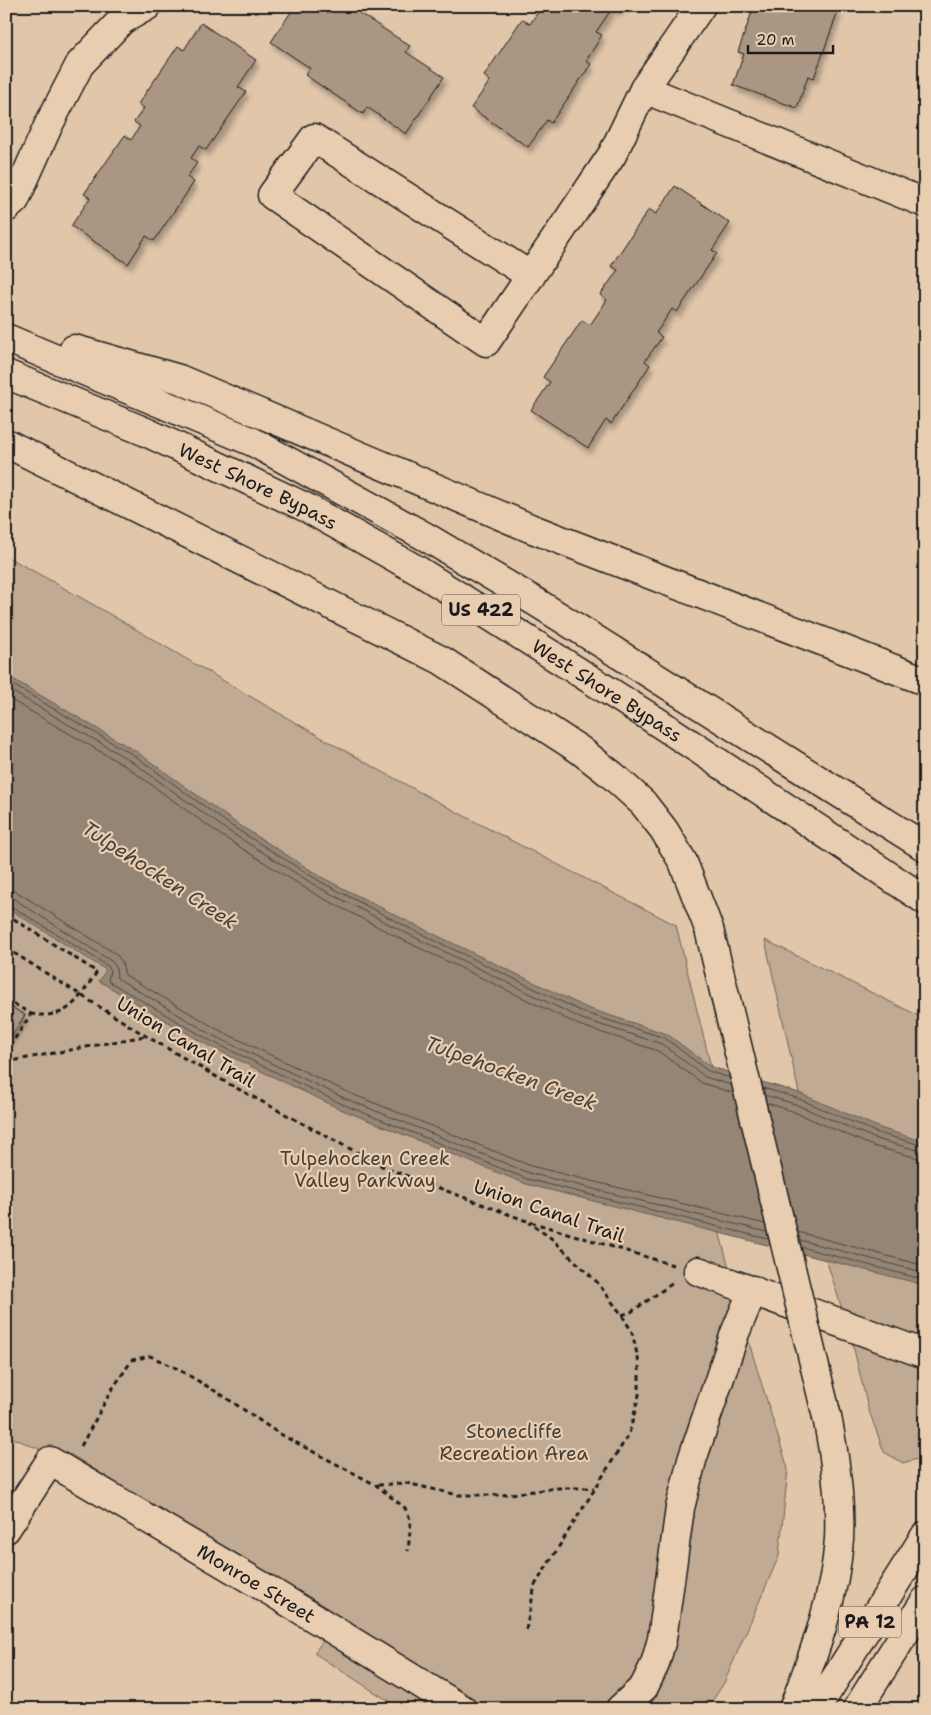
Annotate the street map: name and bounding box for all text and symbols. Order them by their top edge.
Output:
scale bar [748,22,834,54]
text: 20 m [756,30,795,50]
street label: West Shore Bypass [175,437,342,535]
road number: US 422 [442,594,520,626]
street label: West Shore Bypass [527,633,687,748]
water label: Tulpehocken Creek [77,815,243,935]
street label: Union Canal Trail [112,991,260,1094]
water label: Tulpehocken Creek [422,1030,601,1116]
park label: Tulpehocken Creek Valley Parkway [280,1146,450,1193]
street label: Union Canal Trail [470,1173,628,1249]
park label: Stonecliffe Recreation Area [440,1419,589,1466]
street label: Monroe Street [193,1538,320,1628]
road number: PA 12 [839,1606,901,1638]

